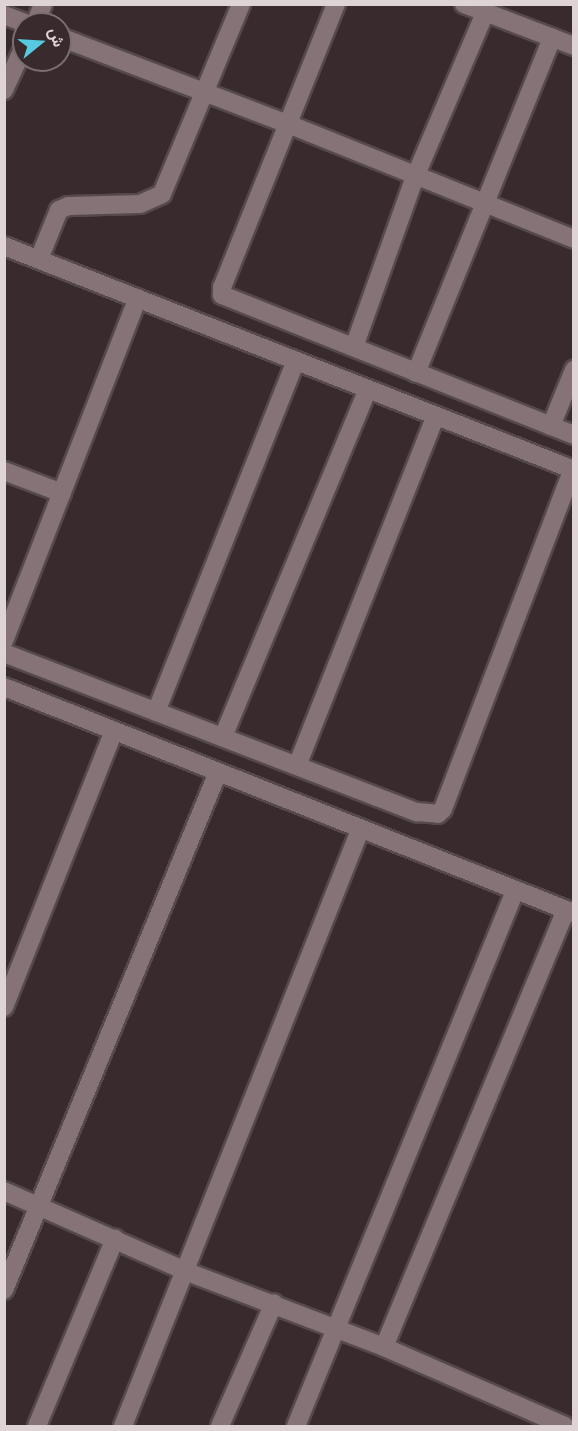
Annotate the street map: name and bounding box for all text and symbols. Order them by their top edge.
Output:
north arrow [12,12,72,72]
text: ش [46,25,69,49]

